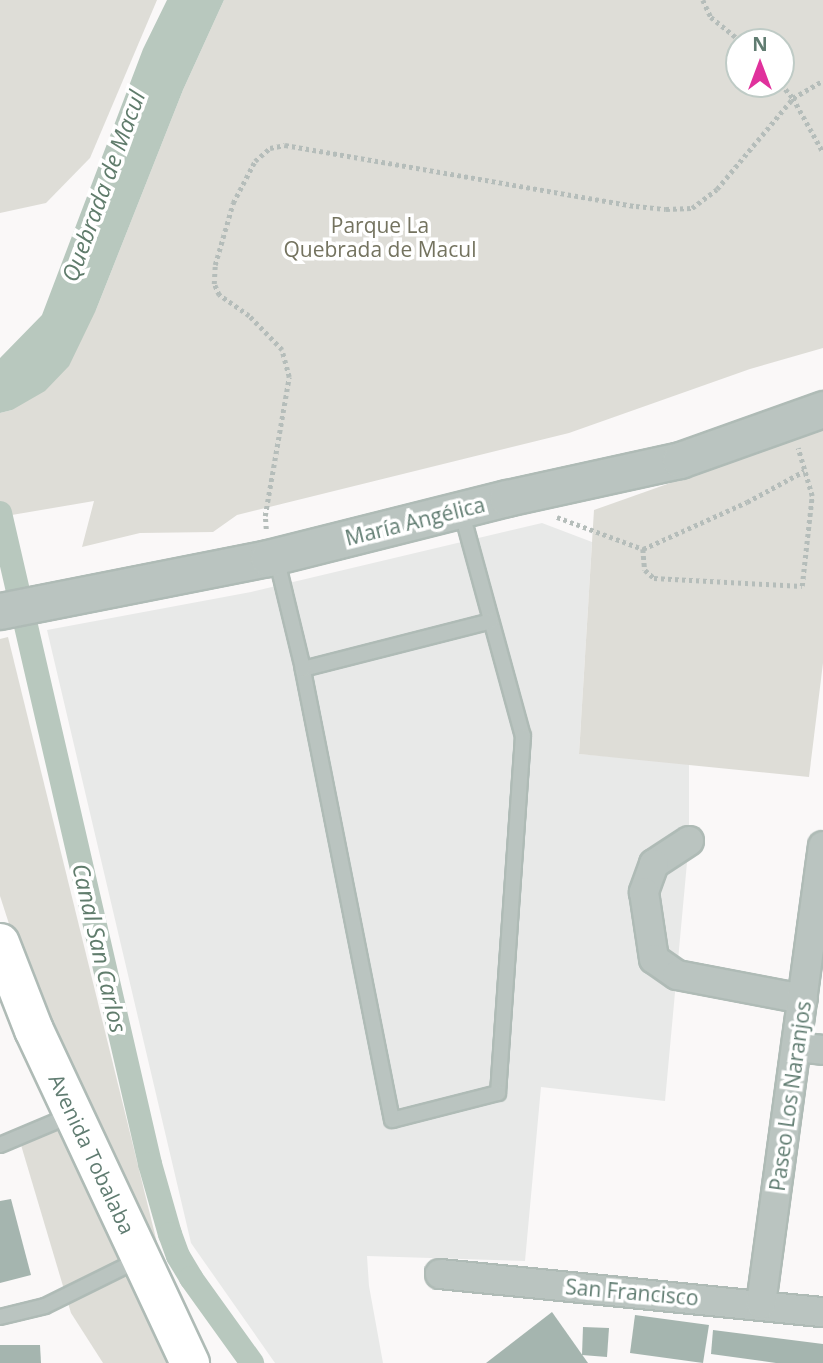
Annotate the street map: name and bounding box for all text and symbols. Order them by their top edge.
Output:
north arrow [725,28,795,98]
text: N [752,31,768,57]
water label: Quebrada de Macul [56,87,150,285]
park label: Parque La Quebrada de Macul [284,212,476,262]
street label: María Angélica [342,491,488,551]
water label: Canal San Carlos [67,861,133,1035]
street label: Paseo Los Naranjos [764,999,816,1193]
street label: Avenida Tobalaba [44,1070,140,1238]
street label: San Francisco [564,1274,700,1310]

